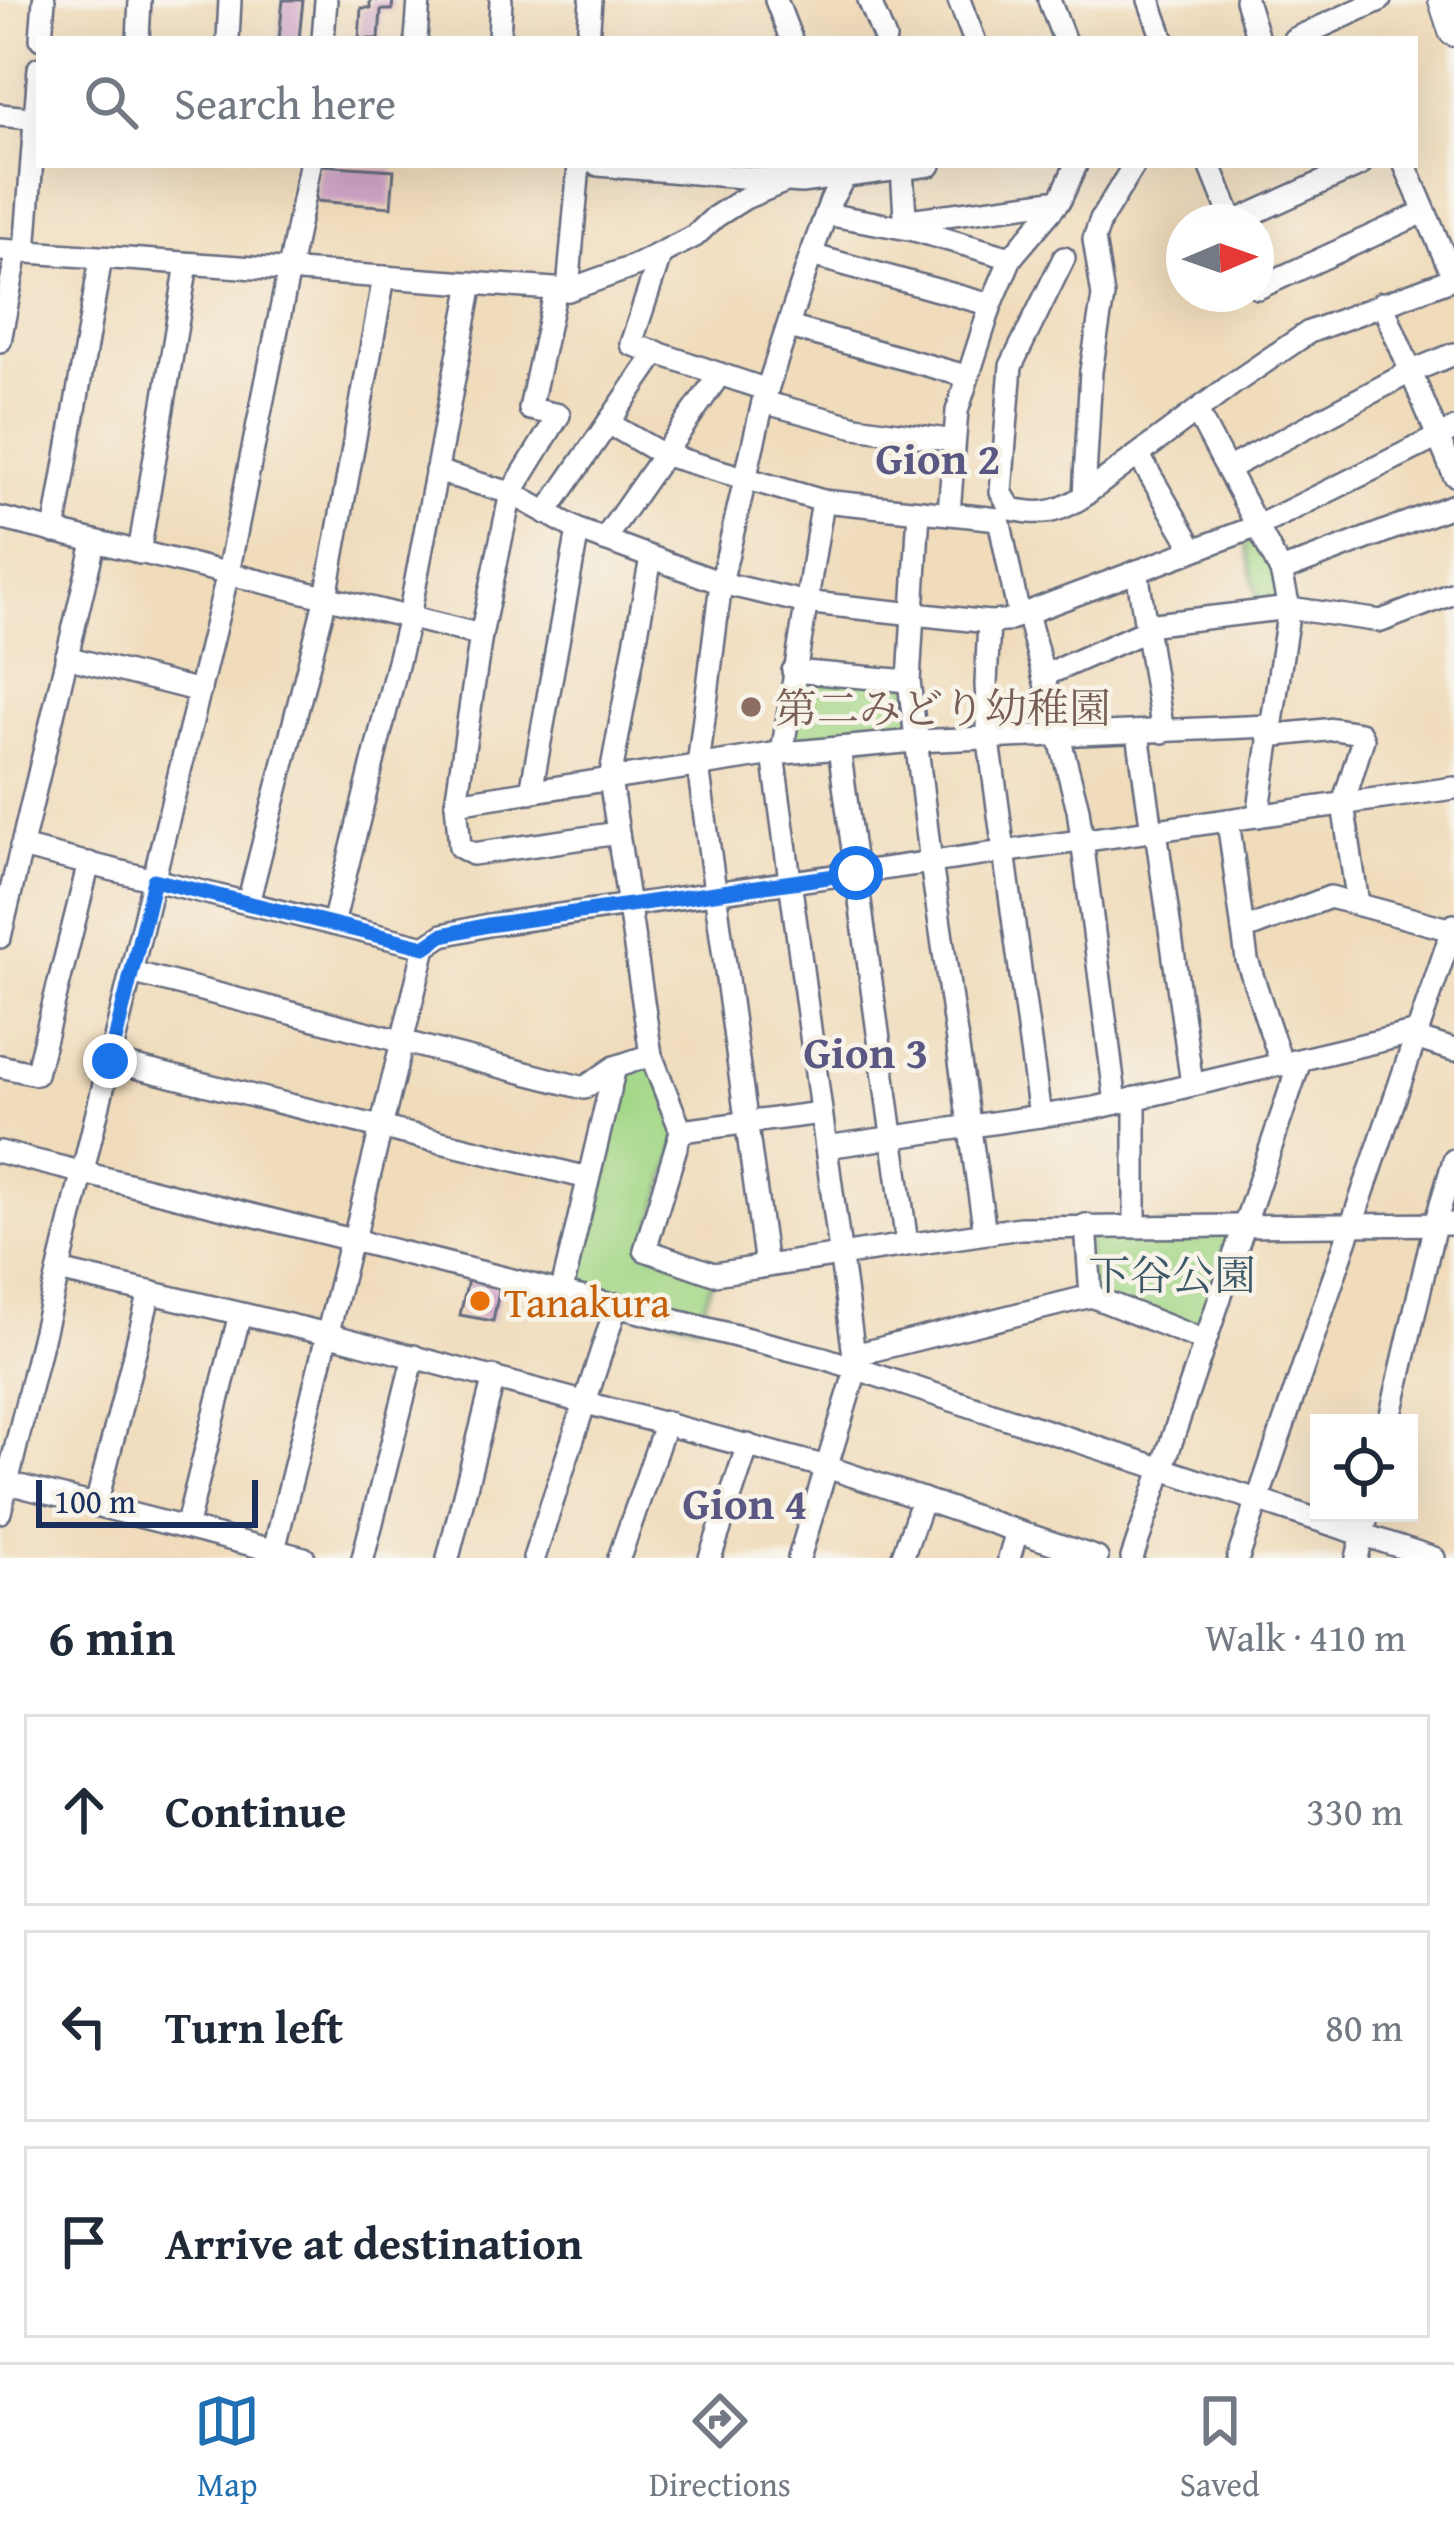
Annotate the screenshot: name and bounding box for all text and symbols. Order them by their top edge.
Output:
search box [36,36,1418,168]
icon: search [78,69,144,135]
text: Search here [174,70,396,135]
north arrow [1166,204,1274,312]
district label: Gion 2 [875,425,1001,490]
place label: 第二みどり幼稚園 [775,677,1111,738]
marker: 第二みどり幼稚園 [738,694,764,720]
route start [829,846,883,900]
district label: Gion 3 [803,1019,929,1084]
route end [83,1034,137,1088]
park label: 下谷公園 [1088,1244,1256,1305]
place label: Tanakura [504,1271,670,1332]
marker: Tanakura [467,1288,493,1314]
map controls [1310,1414,1418,1522]
button: locate [1310,1414,1418,1522]
district label: Gion 4 [682,1470,808,1535]
scale bar [36,1474,258,1527]
text: 100 m [54,1477,136,1525]
text: 6 min [48,1599,175,1674]
text: Walk · 410 m [1205,1608,1406,1665]
icon: ahead [51,1777,117,1843]
text: Continue [165,1778,346,1843]
text: 330 m [1306,1782,1403,1839]
icon: left [51,1993,117,2059]
text: Turn left [165,1994,343,2059]
text: 80 m [1325,1998,1403,2055]
icon: arrive [51,2209,117,2275]
text: Arrive at destination [165,2210,583,2275]
tab: Map [194,2388,260,2508]
tab: Directions [649,2388,791,2508]
tab: Saved [1180,2388,1260,2508]

